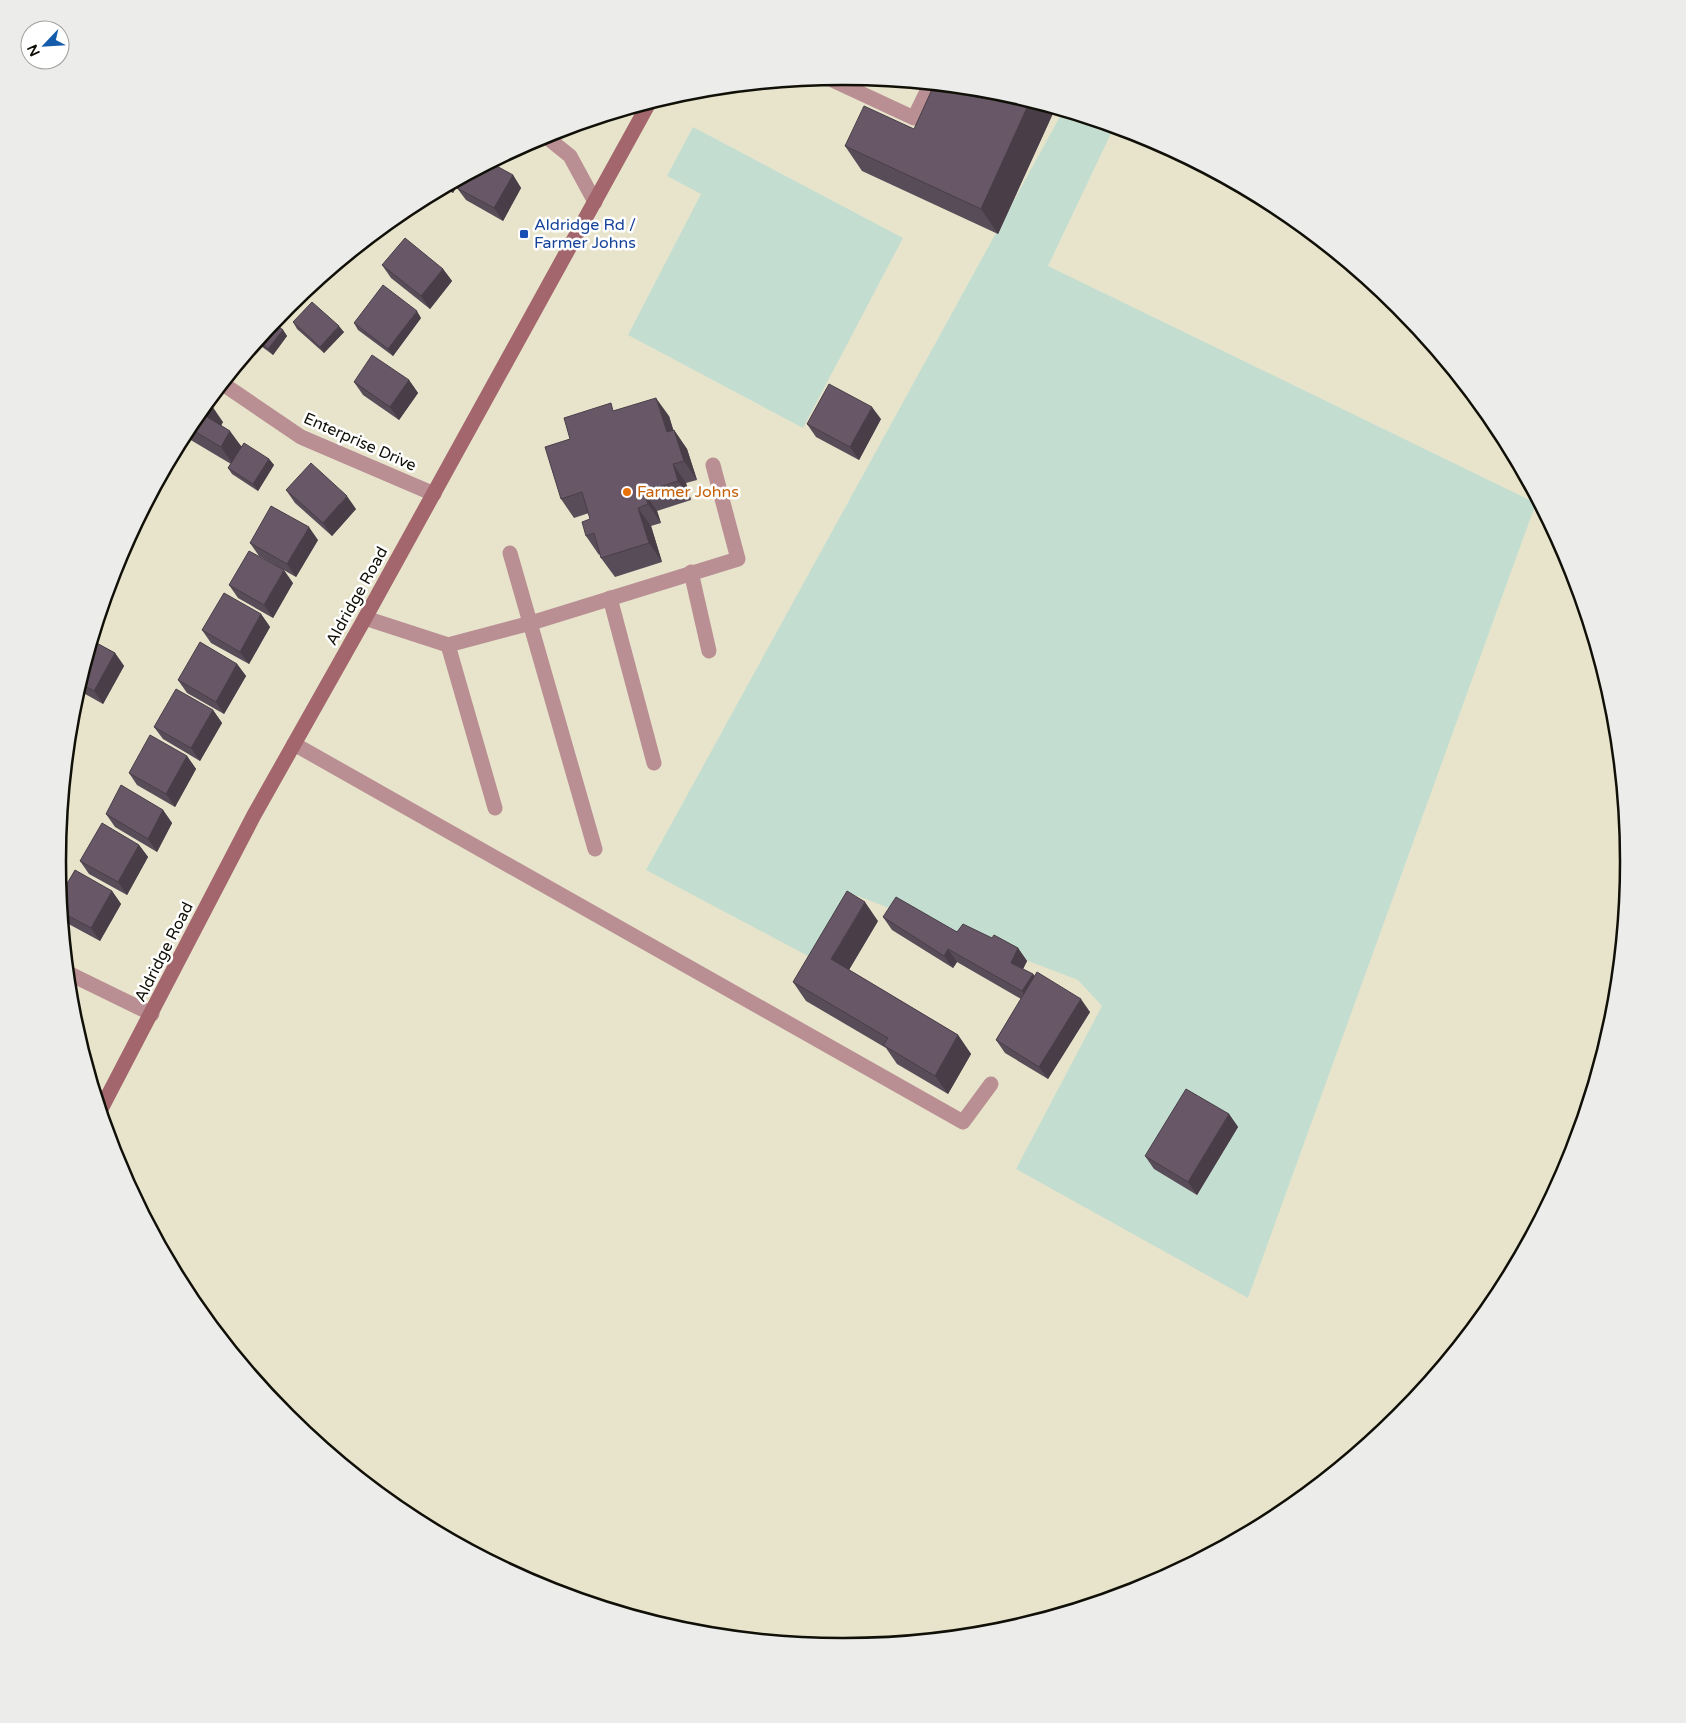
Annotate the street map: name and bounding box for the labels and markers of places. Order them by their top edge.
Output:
place label: Aldridge Rd / Farmer Johns [534,215,636,253]
marker: Aldridge Rd / Farmer Johns [518,228,530,240]
place label: Farmer Johns [637,482,739,502]
marker: Farmer Johns [621,486,633,498]

